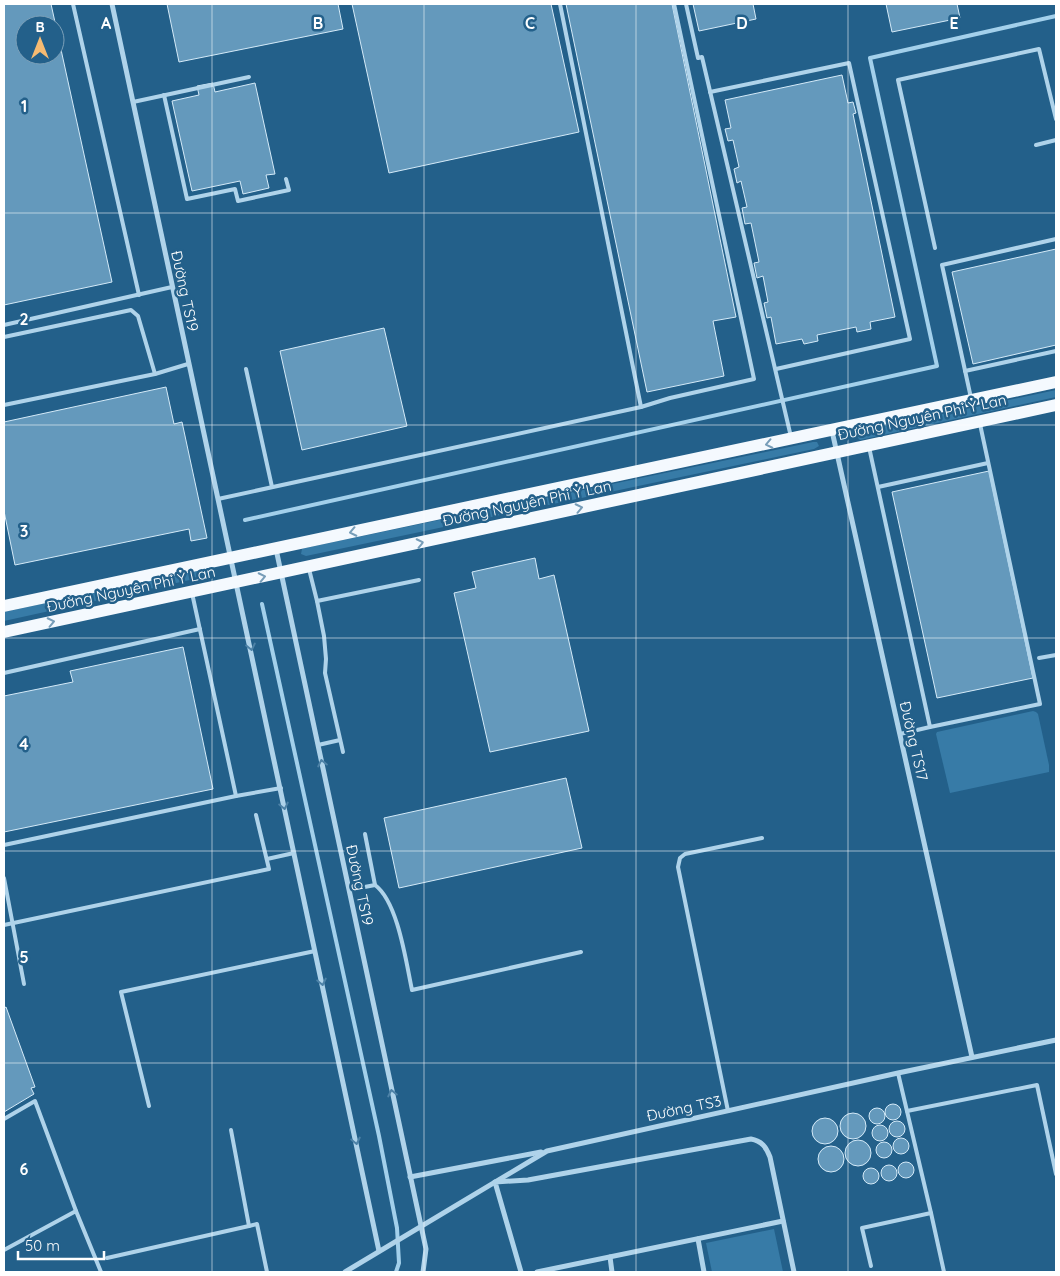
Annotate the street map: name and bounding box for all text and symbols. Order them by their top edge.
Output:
text: A [101,13,112,33]
text: B [313,13,323,33]
text: C [525,13,535,33]
text: D [736,13,748,33]
text: E [949,13,959,33]
north arrow [15,15,65,65]
text: B [35,18,45,36]
text: 1 [21,96,27,116]
street label: Đường TS19 [167,249,203,333]
text: 2 [19,309,29,329]
street label: Đường Nguyên Phi Ỷ Lan [836,390,1008,444]
one-way arrow [765,438,774,449]
street label: Đường Nguyên Phi Ỷ Lan [441,476,613,530]
one-way arrow [575,503,584,514]
text: 3 [20,521,28,541]
one-way arrow [349,526,358,537]
one-way arrow [416,538,425,548]
street label: Đường Nguyên Phi Ỷ Lan [45,562,217,616]
one-way arrow [257,572,266,583]
one-way arrow [47,617,56,628]
one-way arrow [245,643,255,652]
street label: Đường TS17 [896,699,932,783]
text: 4 [19,734,29,754]
one-way arrow [317,759,327,768]
one-way arrow [279,802,289,811]
street label: Đường TS19 [342,843,378,927]
text: 5 [19,947,29,967]
one-way arrow [316,978,327,987]
one-way arrow [387,1089,398,1098]
street label: Đường TS3 [645,1091,723,1125]
one-way arrow [350,1137,361,1145]
text: 6 [20,1159,29,1179]
scale bar [18,1228,104,1260]
text: 50 m [25,1236,60,1255]

